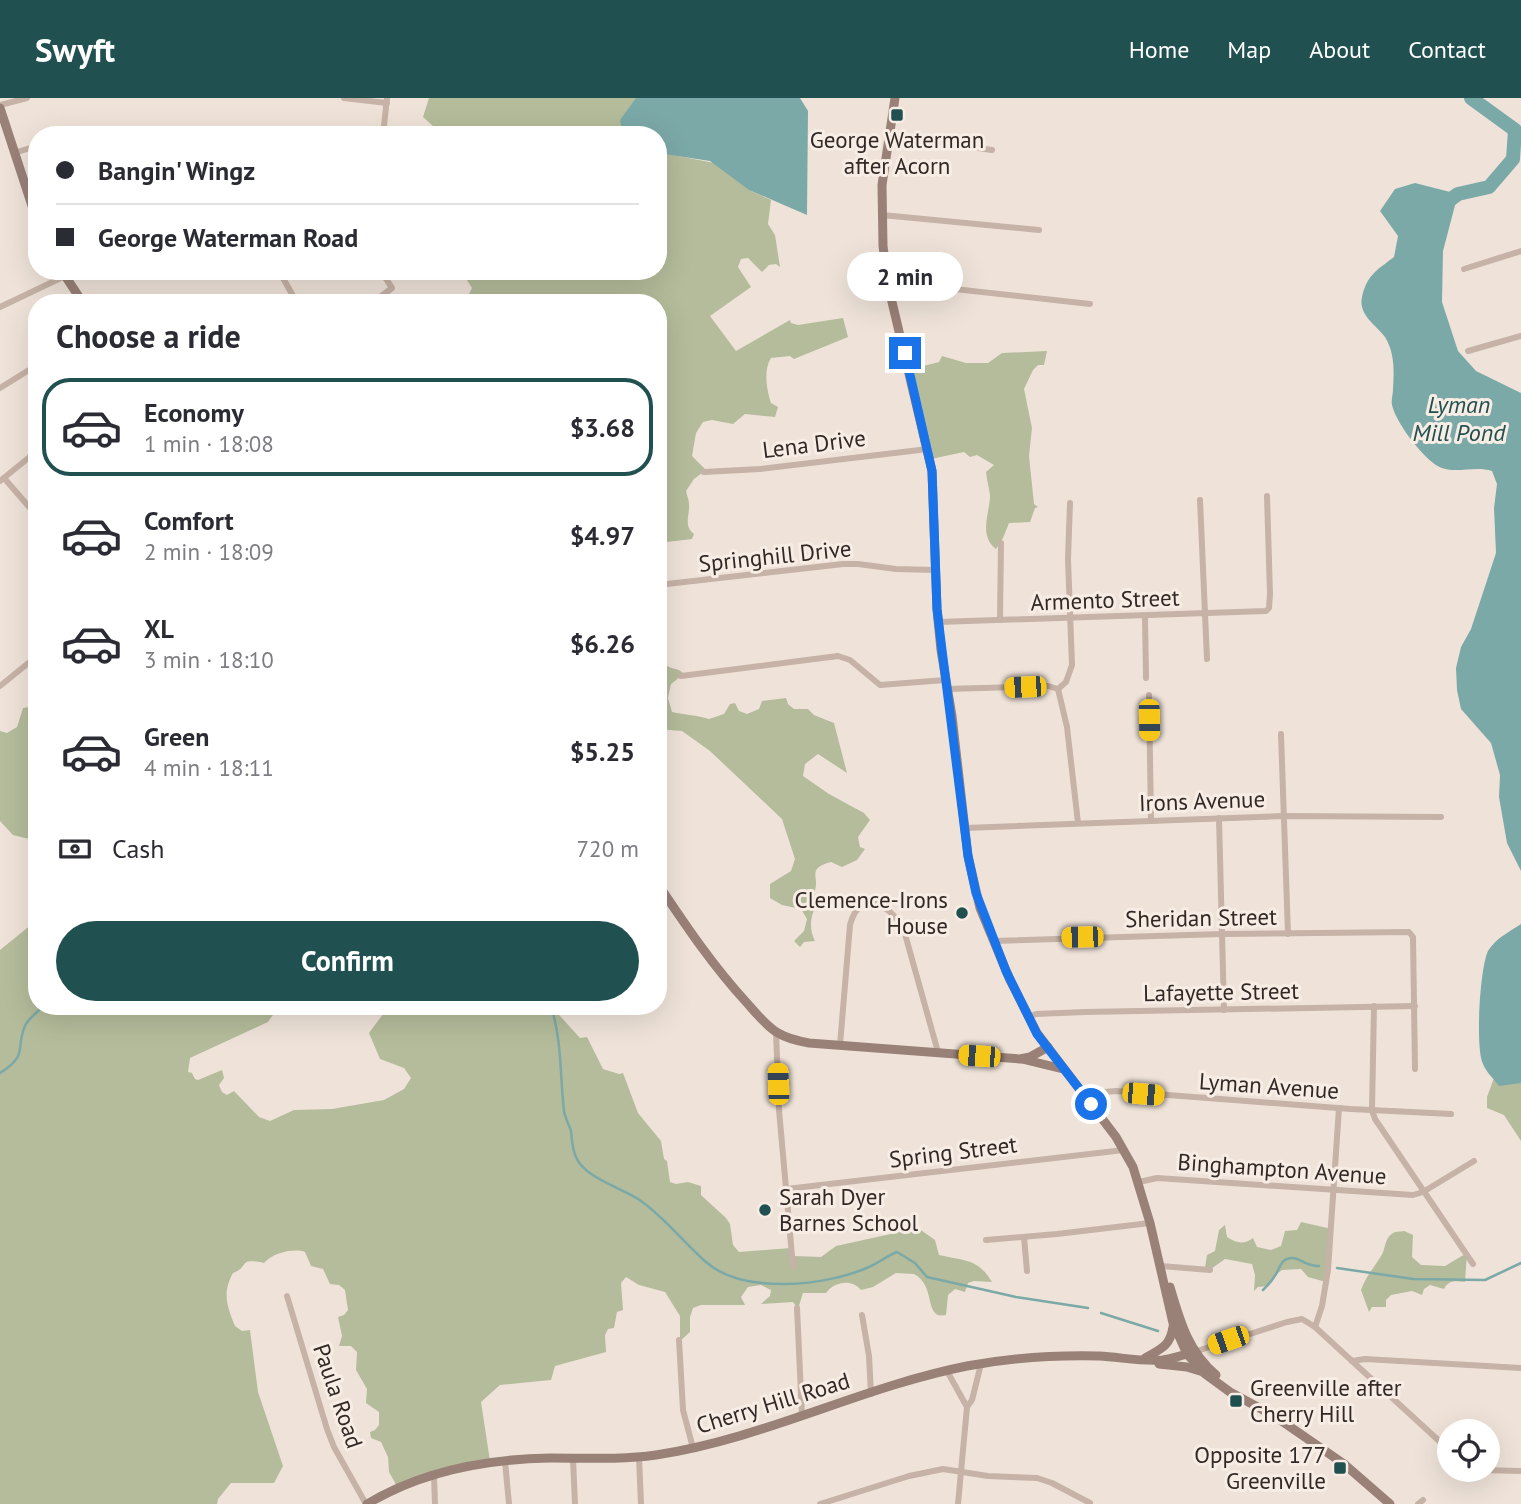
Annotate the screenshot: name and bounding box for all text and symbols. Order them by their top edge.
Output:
text: Swyft [35,28,115,71]
text: Home [1129,34,1189,65]
text: Map [1227,34,1271,65]
text: About [1309,34,1370,65]
text: Contact [1408,34,1486,65]
marker: George Waterman after Acorn [889,107,905,123]
place label: George Waterman after Acorn [810,125,984,180]
text: Bangin' Wingz [98,154,255,187]
text: George Waterman Road [98,221,358,254]
callout: 2 min [847,252,963,300]
text: 2 min [877,262,933,291]
text: Choose a ride [56,315,241,357]
route end [889,337,921,369]
water label: Lyman Mill Pond [1412,389,1506,448]
icon: car [60,396,123,459]
text: Economy [144,396,244,429]
text: $3.68 [570,411,635,444]
street label: Lena Drive [761,423,867,464]
text: 1 min · 18:08 [144,429,274,458]
icon: car [60,504,123,567]
text: Comfort [144,504,234,537]
text: $4.97 [570,519,635,552]
street label: Springhill Drive [697,533,853,578]
text: 2 min · 18:09 [144,537,274,566]
street label: Armento Street [1030,582,1180,617]
icon: car [60,612,123,675]
text: XL [144,612,174,645]
text: $6.26 [570,627,635,660]
text: 3 min · 18:10 [144,645,274,674]
car [1004,676,1047,698]
car [1139,699,1160,741]
icon: car [60,720,123,783]
text: Green [144,720,209,753]
text: $5.25 [570,735,635,768]
text: 4 min · 18:11 [144,753,274,782]
street label: Irons Avenue [1138,784,1266,817]
icon: cash [56,830,94,868]
text: Cash [112,832,164,865]
text: 720 m [577,834,639,863]
place label: Clemence-Irons House [795,885,948,940]
street label: Sheridan Street [1125,902,1277,933]
marker: Clemence-Irons House [954,905,970,921]
button: Confirm [56,921,639,1001]
car [1061,926,1104,948]
street label: Lafayette Street [1143,976,1299,1007]
car [958,1044,1001,1068]
car [767,1063,790,1105]
street label: Lyman Avenue [1198,1066,1340,1105]
car [1122,1082,1165,1106]
route start [1075,1088,1107,1120]
street label: Spring Street [887,1129,1019,1174]
street label: Binghampton Avenue [1177,1147,1387,1190]
place label: Sarah Dyer Barnes School [779,1182,919,1237]
marker: Sarah Dyer Barnes School [757,1202,773,1218]
car [1205,1323,1252,1357]
street label: Paula Road [307,1340,370,1452]
street label: Cherry Hill Road [693,1365,853,1440]
place label: Greenville after Cherry Hill [1250,1373,1402,1428]
marker: Greenville after Cherry Hill [1228,1393,1244,1409]
map controls [1437,1419,1500,1482]
button: locate [1437,1419,1500,1482]
place label: Opposite 177 Greenville [1194,1440,1326,1495]
marker: Opposite 177 Greenville [1332,1460,1348,1476]

